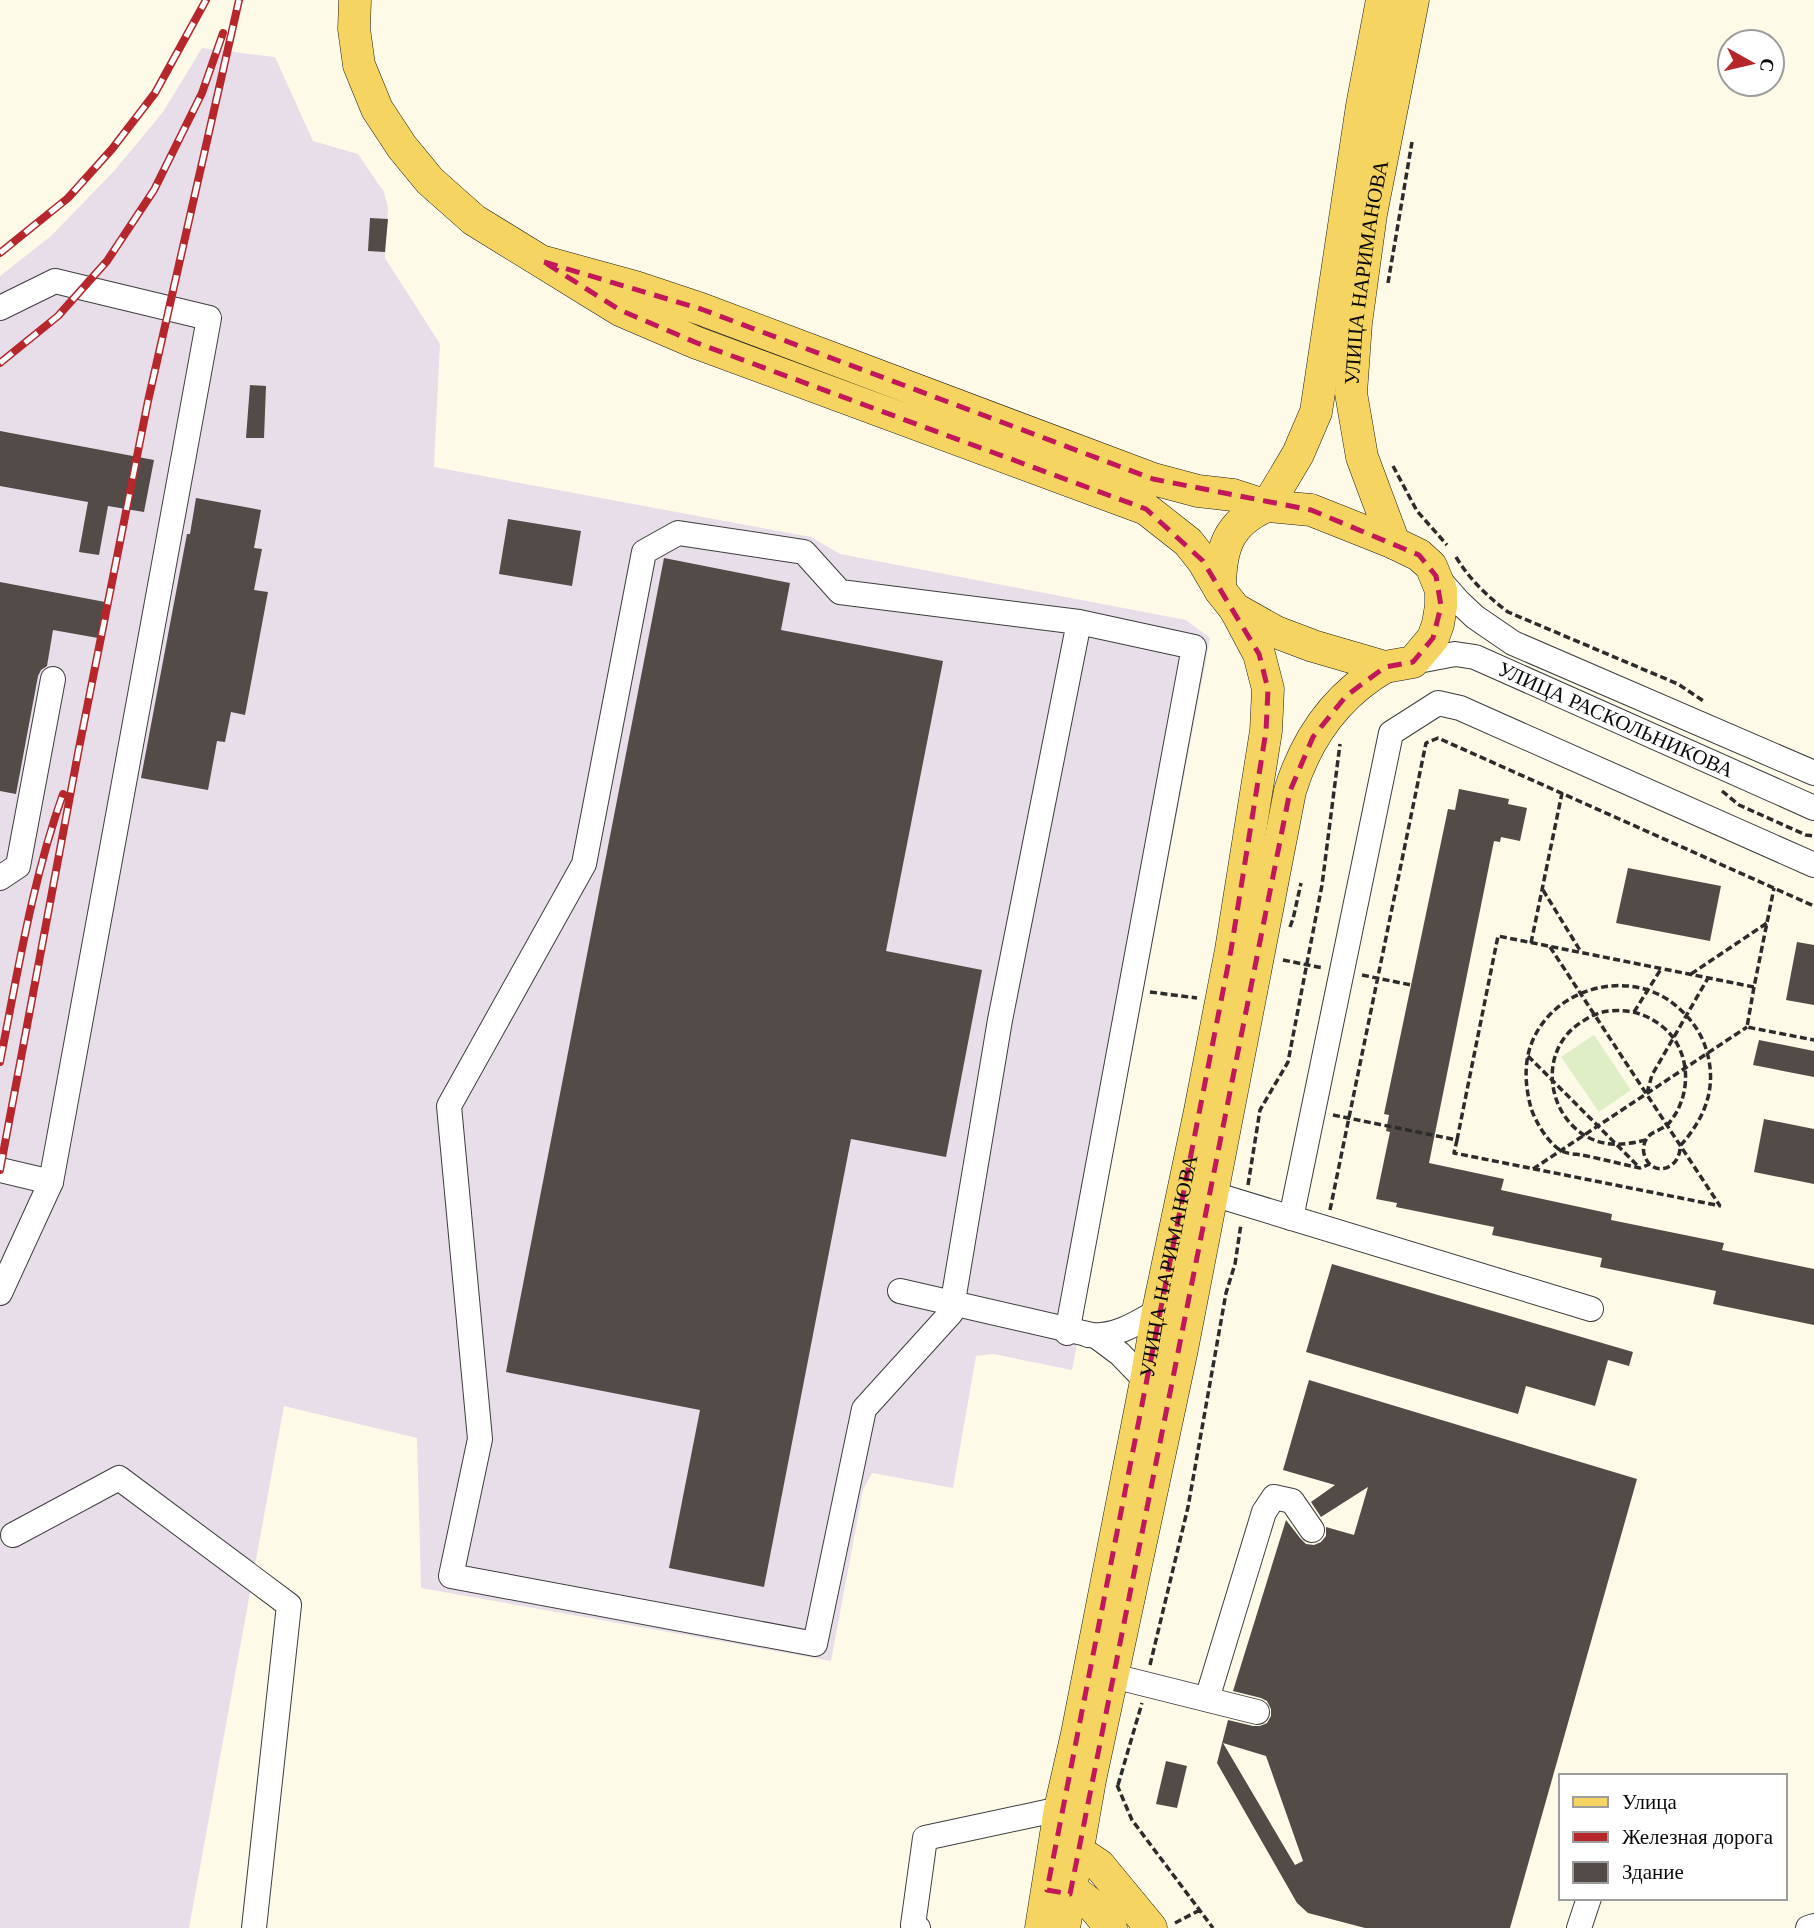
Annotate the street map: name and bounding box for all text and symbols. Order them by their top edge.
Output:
north arrow [1716,28,1786,98]
text: С [1756,57,1779,74]
street label: УЛИЦА НАРИМАНОВА [1340,157,1393,386]
street label: УЛИЦА РАСКОЛЬНИКОВА [1494,657,1738,783]
street label: УЛИЦА НАРИМАНОВА [1135,1152,1203,1380]
legend [1559,1774,1786,1900]
text: Улица [1622,1790,1677,1814]
text: Железная дорога [1622,1825,1774,1849]
text: Здание [1622,1860,1684,1884]

